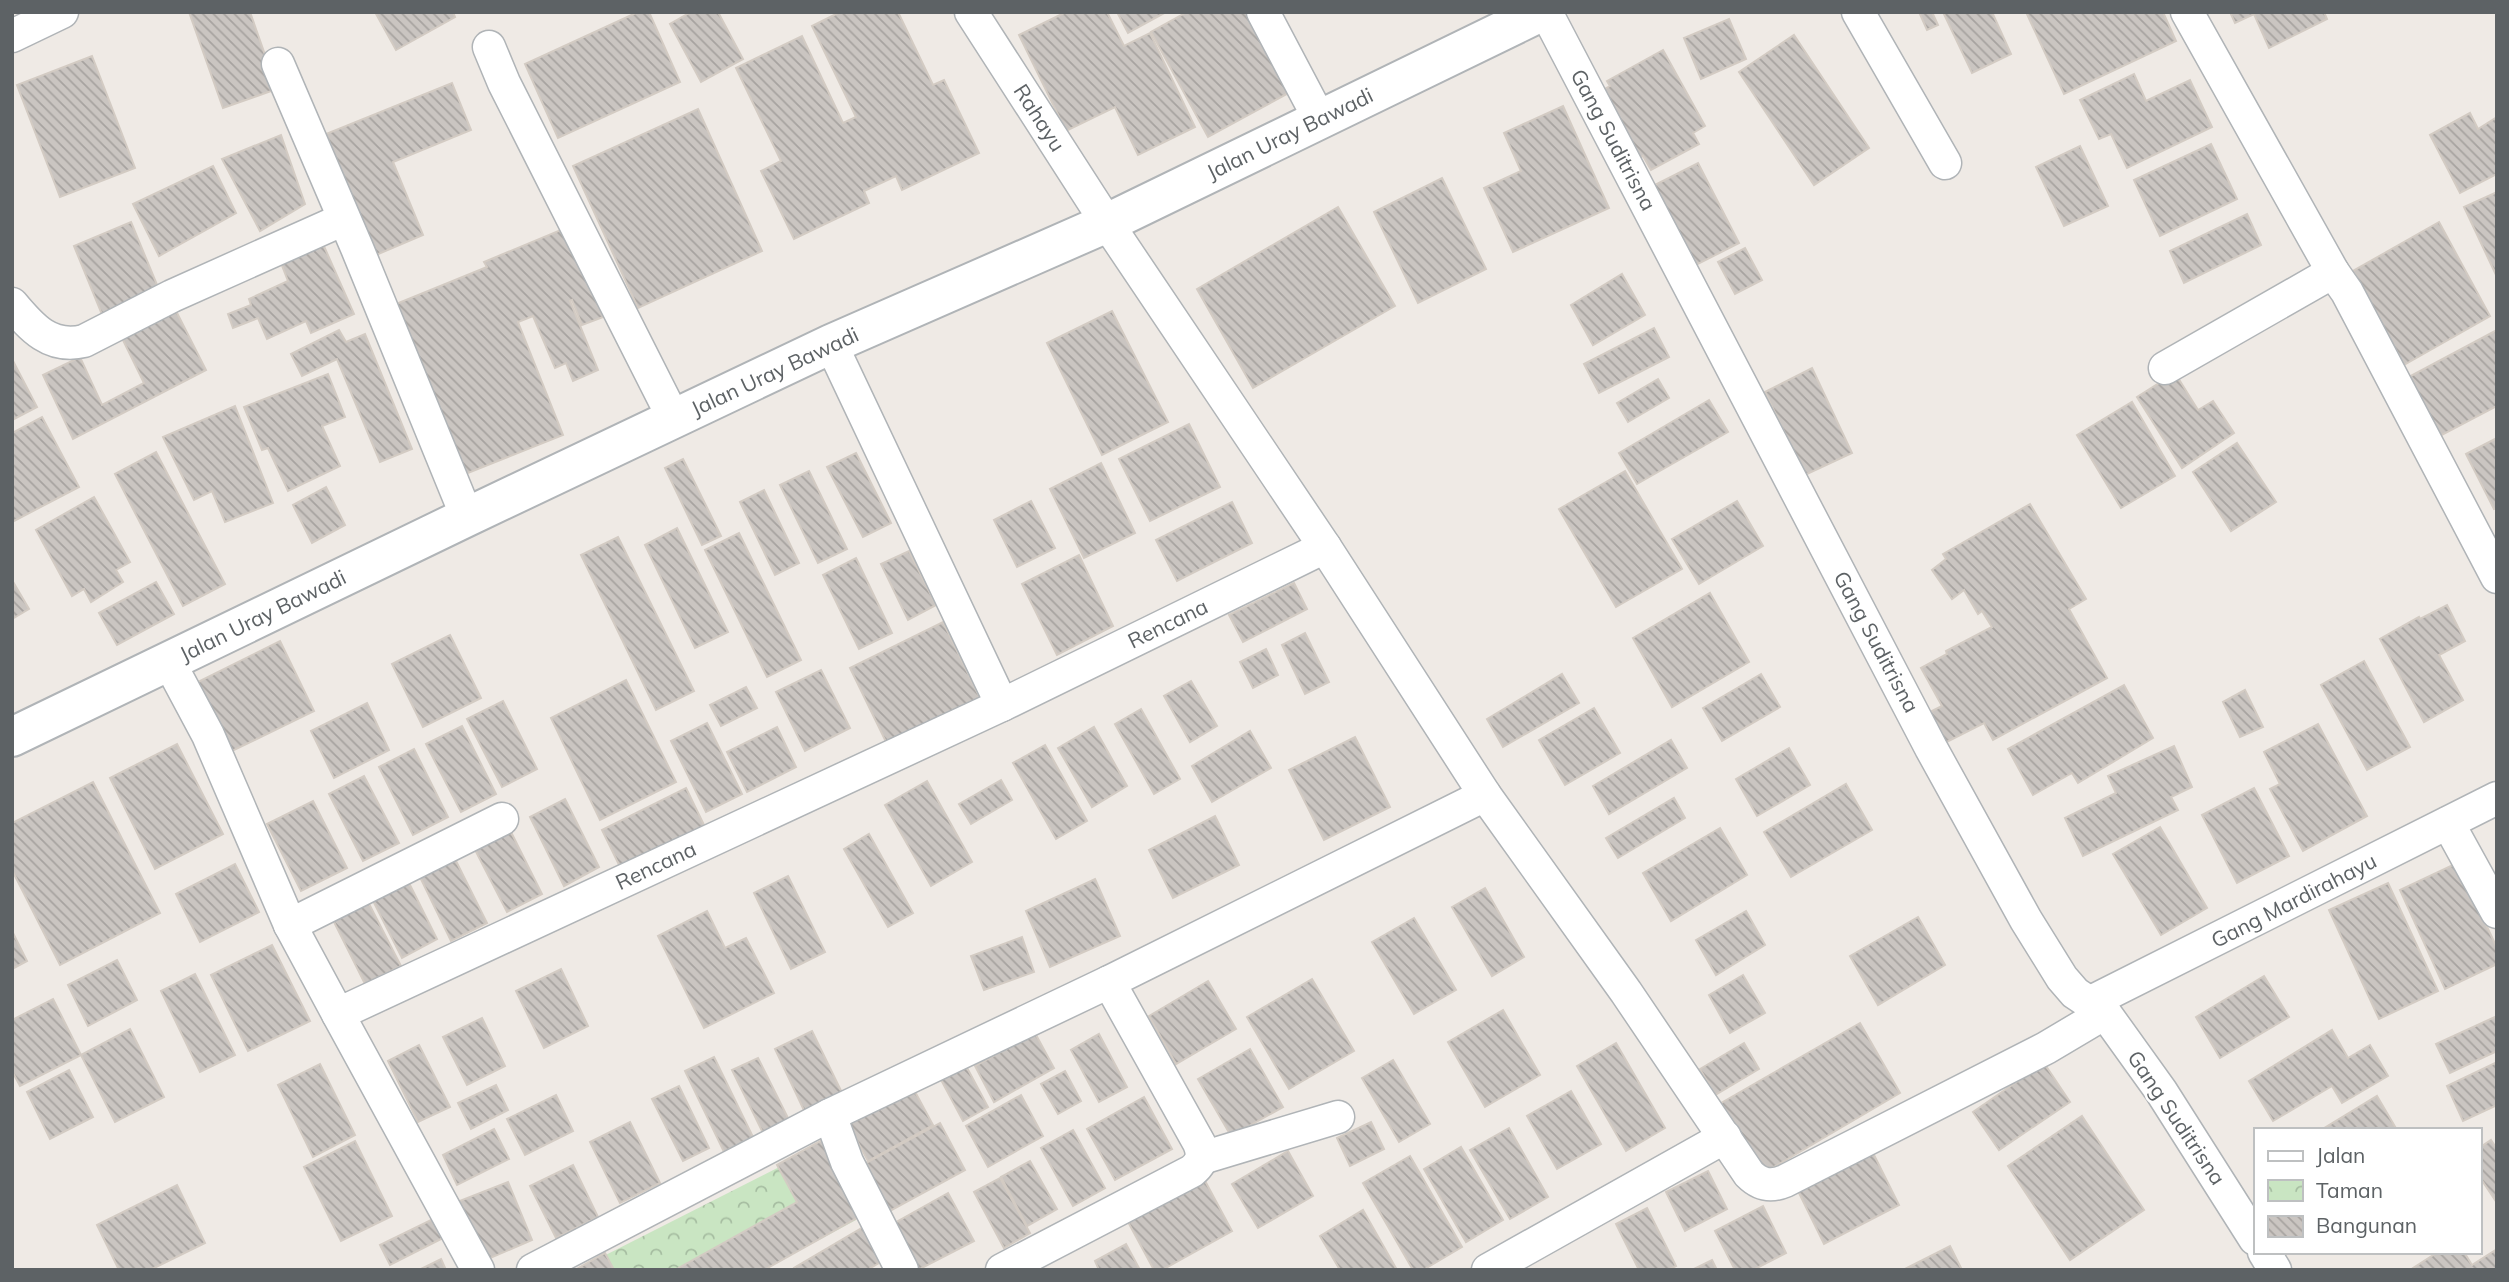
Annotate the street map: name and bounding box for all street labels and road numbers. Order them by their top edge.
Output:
street label: Gang Suditrisna [1566,64,1662,215]
street label: Rahayu [1008,79,1071,156]
street label: Jalan Uray Bawadi [1202,82,1377,185]
street label: Jalan Uray Bawadi [687,321,862,421]
street label: Jalan Uray Bawadi [175,564,350,667]
street label: Gang Suditrisna [1829,566,1925,717]
street label: Rencana [1123,593,1212,654]
street label: Rencana [611,835,700,895]
street label: Gang Mardirahayu [2206,847,2381,953]
street label: Gang Suditrisna [2122,1045,2231,1190]

